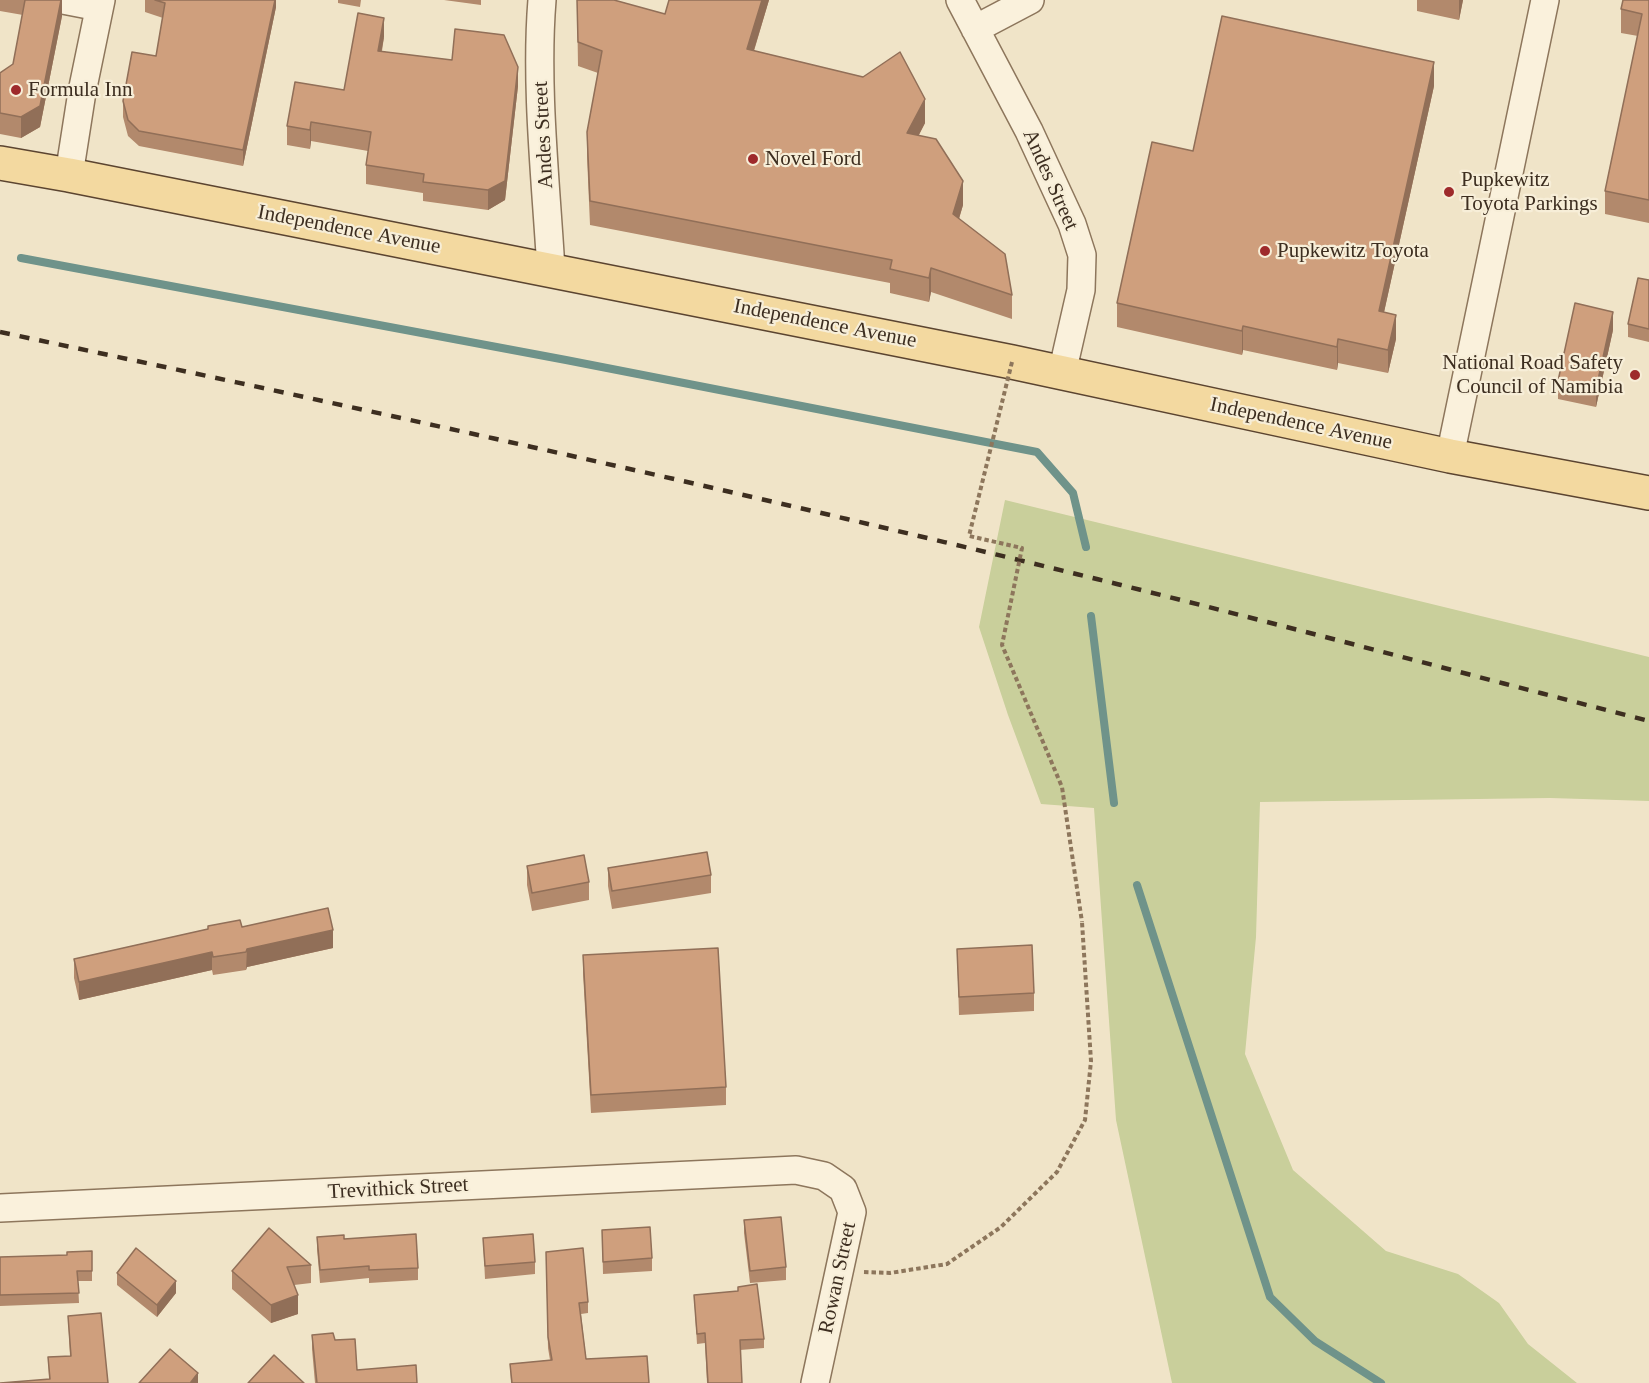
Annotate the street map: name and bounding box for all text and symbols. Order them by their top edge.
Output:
place label: Formula Inn [28,77,132,103]
street label: Andes Street [529,80,559,190]
marker: Formula Inn [9,83,23,97]
street label: Andes Street [1017,126,1083,234]
place label: Novel Ford [765,146,861,172]
marker: Novel Ford [746,152,760,166]
place label: Pupkewitz Toyota Parkings [1461,167,1598,217]
marker: Pupkewitz Toyota Parkings [1442,185,1456,199]
street label: Independence Avenue [256,200,442,260]
place label: Pupkewitz Toyota [1277,238,1429,264]
marker: Pupkewitz Toyota [1258,244,1272,258]
street label: Independence Avenue [732,294,918,354]
place label: National Road Safety Council of Namibia [1442,350,1623,400]
marker: National Road Safety Council of Namibia [1628,368,1642,382]
street label: Independence Avenue [1208,392,1394,456]
street label: Trevithick Street [327,1173,469,1205]
street label: Rowan Street [814,1220,862,1336]

